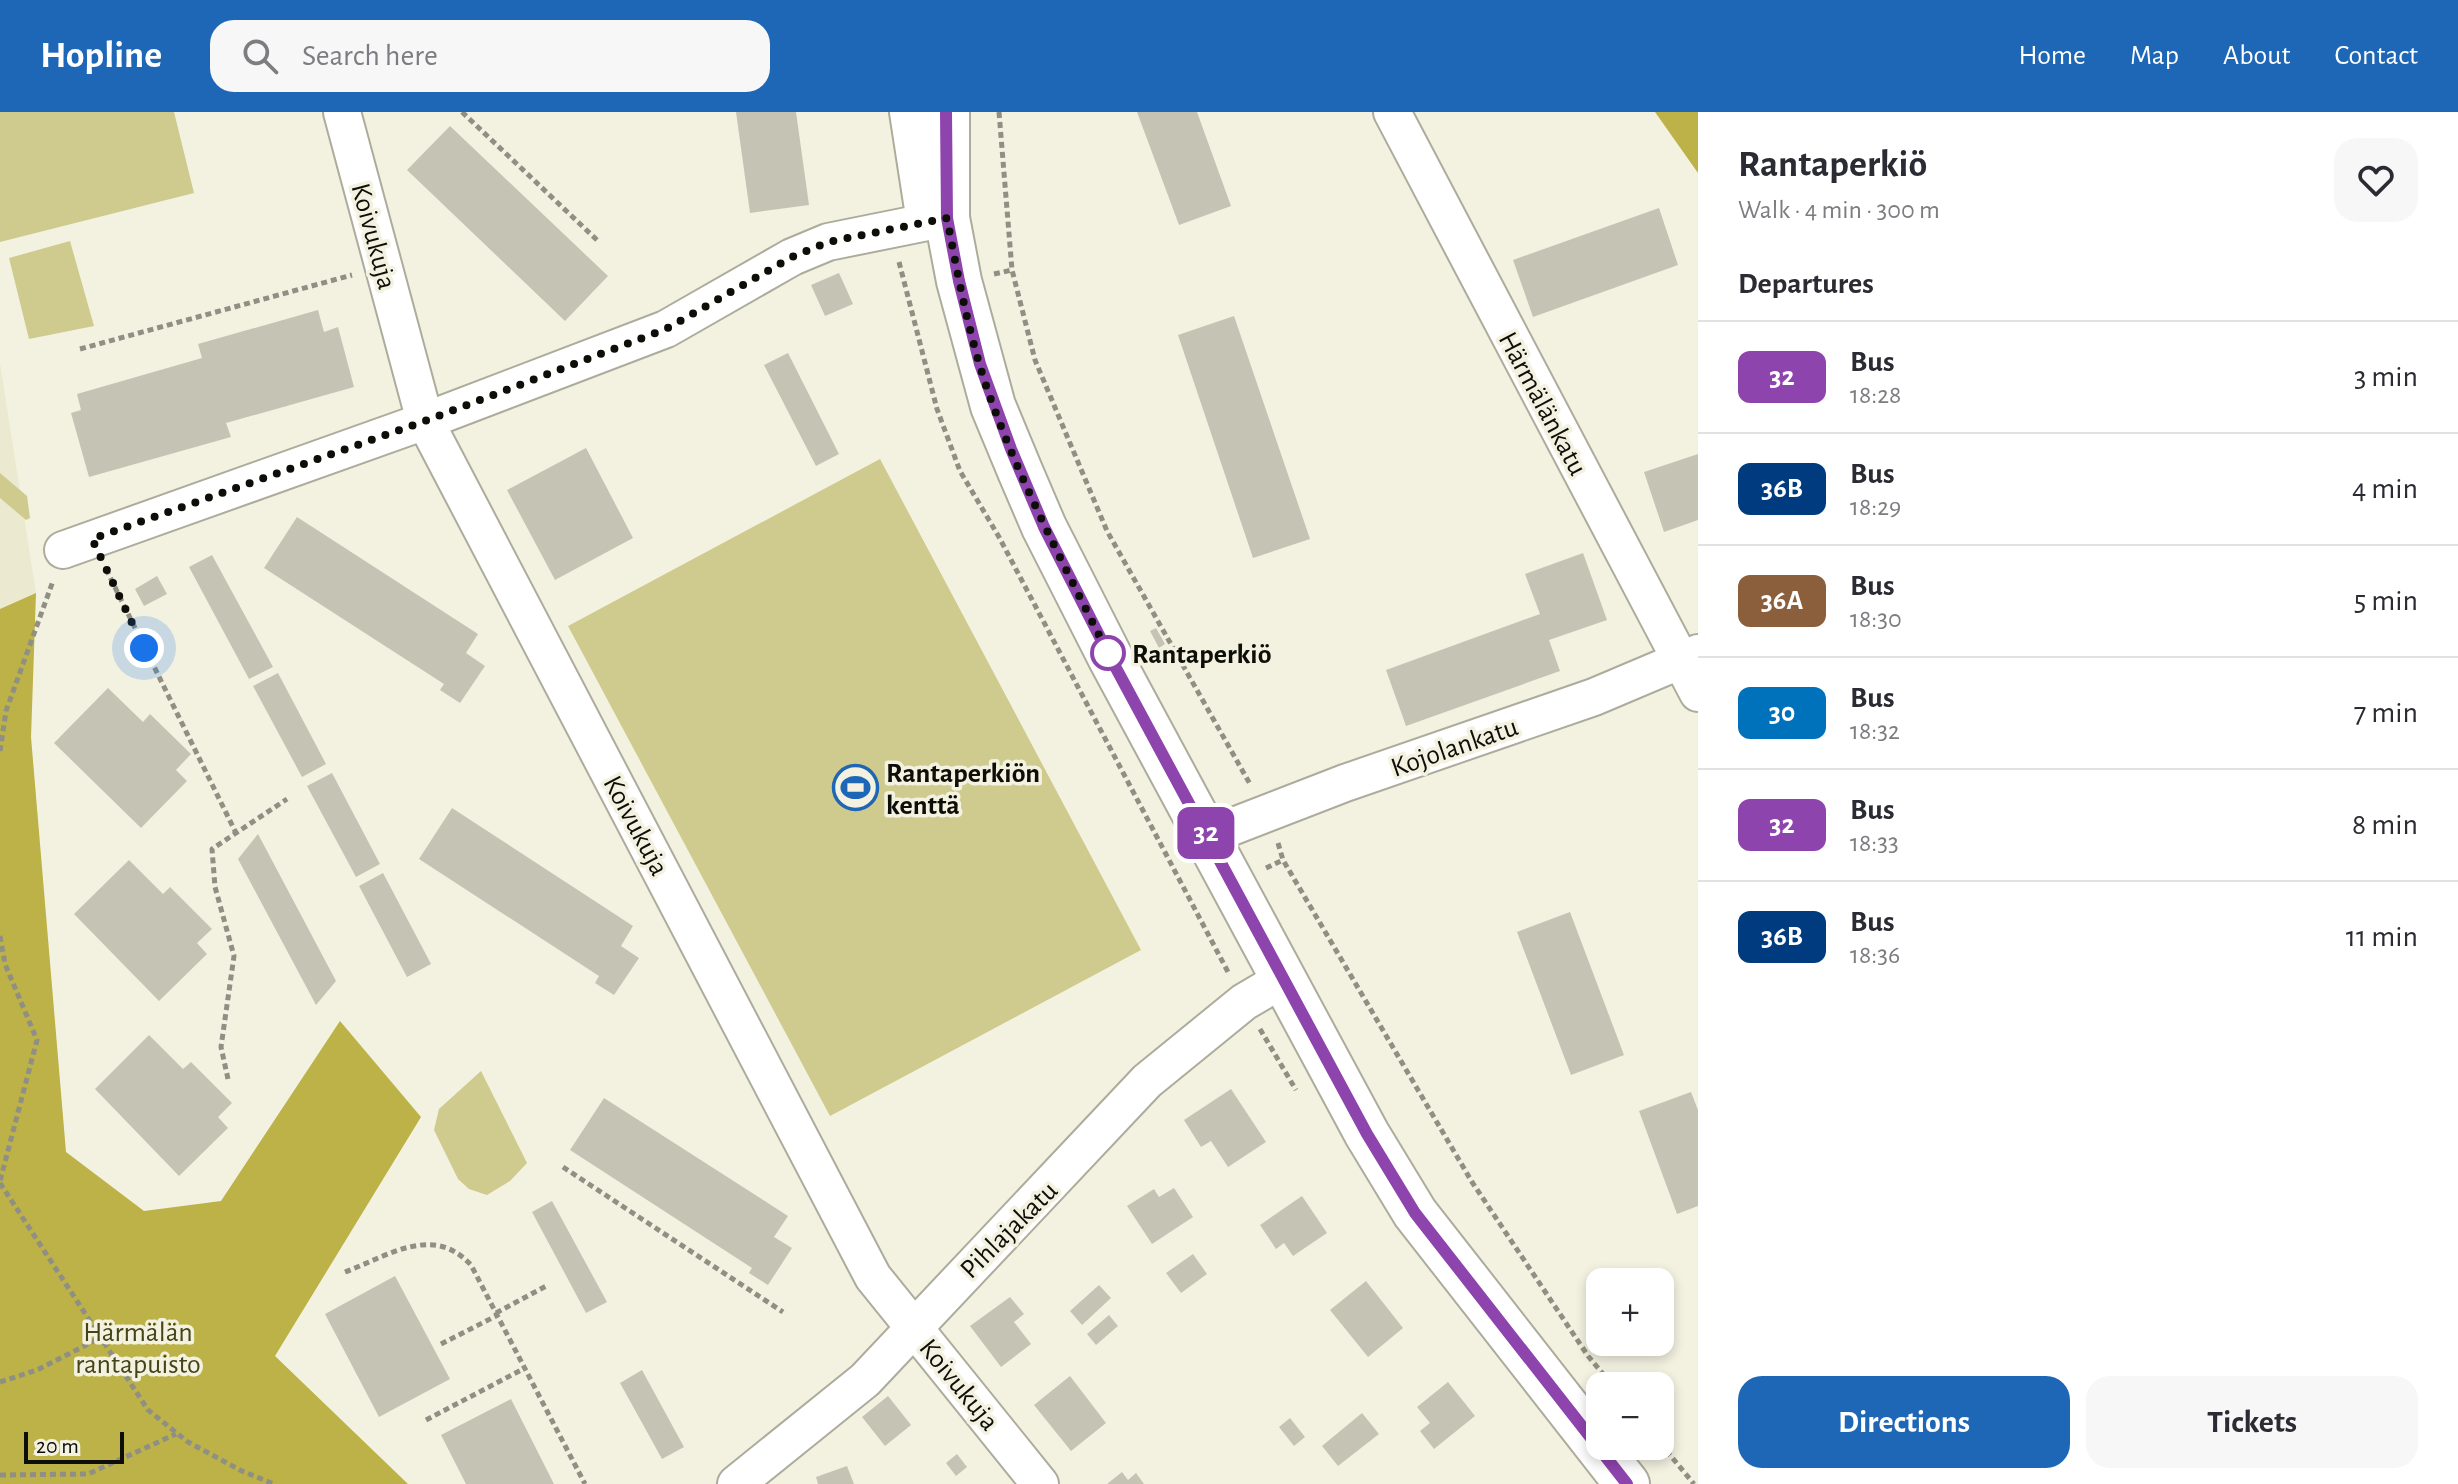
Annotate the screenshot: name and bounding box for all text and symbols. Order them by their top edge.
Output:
search box [210,20,770,92]
icon: search [238,34,282,78]
text: Hopline [40,37,162,75]
text: Search here [302,41,438,71]
text: Home [2019,42,2086,70]
text: Map [2130,42,2179,70]
text: About [2223,42,2291,70]
text: Contact [2335,42,2418,70]
button: heart [2334,138,2418,222]
text: Rantaperkiö [1738,146,1927,184]
street label: Koivukuja [345,180,401,293]
text: Walk · 4 min · 300 m [1738,197,1940,223]
text: Departures [1738,269,1874,299]
street label: Härmälänkatu [1493,328,1592,480]
text: Bus [1850,347,1895,377]
text: 3 min [2354,362,2418,392]
text: 32 [1769,363,1795,391]
text: 18:28 [1850,382,1901,408]
text: Bus [1850,459,1895,489]
text: 4 min [2352,474,2418,504]
text: 36B [1761,475,1803,503]
text: 18:29 [1850,494,1901,520]
text: Bus [1850,571,1895,601]
text: 5 min [2354,586,2418,616]
text: 36A [1761,587,1803,615]
text: 18:30 [1850,606,1902,632]
your location [124,628,164,668]
marker: Rantaperkiö [1091,636,1125,670]
place label: Rantaperkiö [1132,641,1271,669]
text: Bus [1850,683,1895,713]
text: 7 min [2354,698,2418,728]
text: 30 [1769,699,1795,727]
street label: Kojolankatu [1388,713,1522,783]
text: 18:32 [1850,718,1900,744]
place label: Rantaperkiön kenttä [886,760,1040,820]
sports icon: Rantaperkiön kenttä [831,764,879,812]
street label: Koivukuja [597,771,673,881]
text: Bus [1850,795,1895,825]
line badge: 32 [1170,807,1242,859]
text: 8 min [2352,810,2418,840]
text: 32 [1769,811,1795,839]
text: 32 [1193,819,1219,847]
text: 18:33 [1850,830,1899,856]
text: Bus [1850,907,1895,937]
text: 11 min [2346,922,2418,952]
text: 36B [1761,923,1803,951]
text: 18:36 [1850,942,1900,968]
street label: Pihlajakatu [956,1177,1063,1284]
map controls [1586,1268,1674,1460]
button: + [1586,1268,1674,1356]
park label: Härmälän rantapuisto [75,1319,201,1379]
street label: Koivukuja [913,1334,1004,1436]
button: − [1586,1372,1674,1460]
button: Directions [1738,1376,2070,1468]
button: Tickets [2086,1376,2418,1468]
scale bar [24,1428,124,1464]
text: 20 m [36,1435,79,1457]

